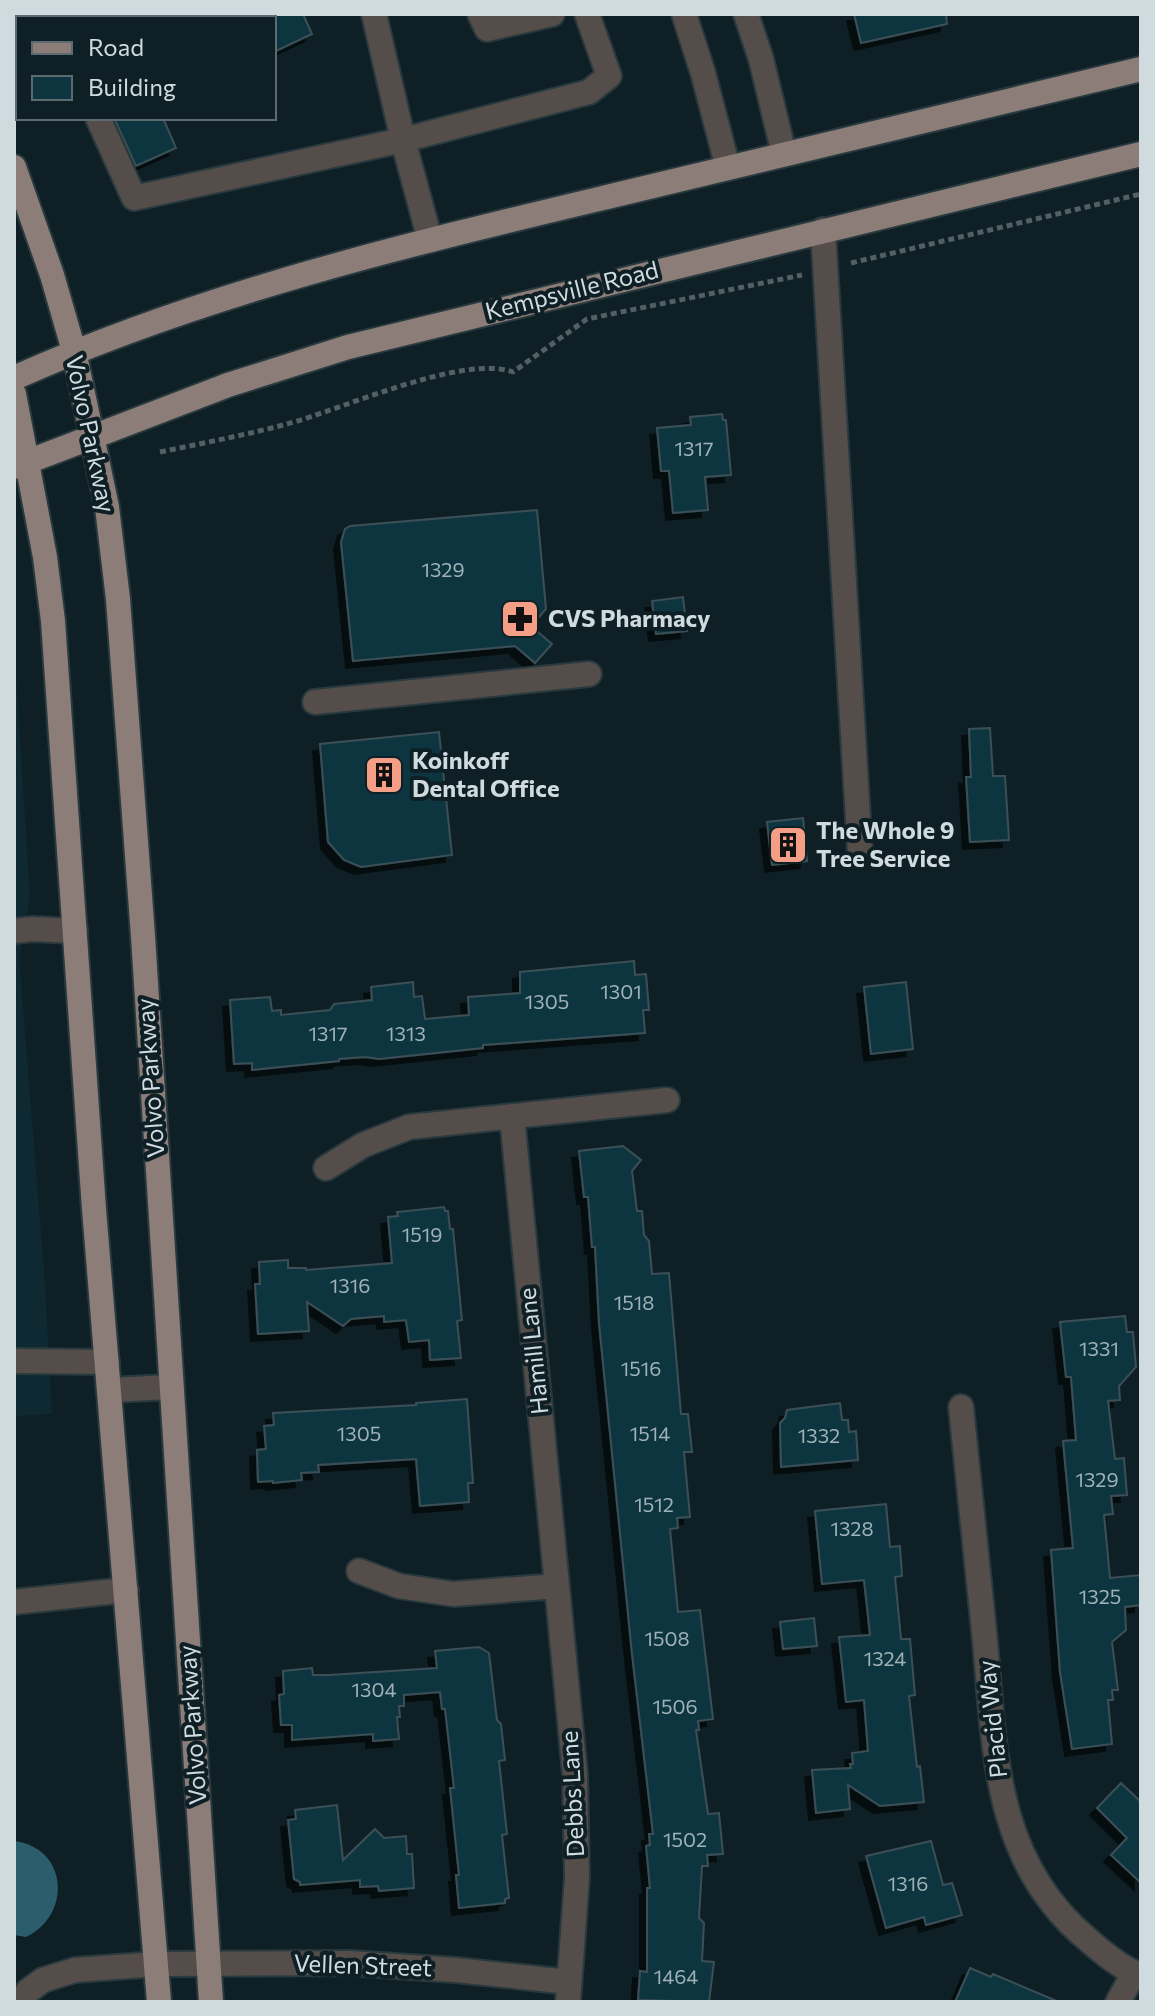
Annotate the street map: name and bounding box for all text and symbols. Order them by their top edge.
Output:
legend [16,16,276,120]
text: Road [88,32,144,61]
text: Building [88,72,176,101]
street label: Kempsville Road [482,254,661,325]
street label: Volvo Parkway [61,352,122,515]
house number: 1317 [674,436,714,460]
house number: 1329 [421,557,465,581]
pharmacy icon: CVS Pharmacy [499,598,541,640]
place label: CVS Pharmacy [548,603,710,632]
place label: Koinkoff Dental Office [412,745,560,802]
building icon: Koinkoff Dental Office [363,754,405,796]
place label: The Whole 9 Tree Service [816,815,955,872]
building icon: The Whole 9 Tree Service [767,824,809,866]
house number: 1301 [600,979,642,1003]
house number: 1305 [525,989,569,1013]
street label: Volvo Parkway [129,997,170,1159]
house number: 1317 [308,1021,348,1045]
house number: 1313 [386,1021,426,1045]
house number: 1519 [402,1222,442,1246]
house number: 1316 [330,1273,370,1297]
street label: Hamill Lane [511,1286,554,1416]
house number: 1518 [614,1290,654,1314]
house number: 1331 [1079,1336,1119,1360]
house number: 1516 [621,1356,661,1380]
house number: 1305 [337,1421,381,1445]
house number: 1514 [630,1421,670,1445]
house number: 1332 [798,1423,840,1447]
house number: 1329 [1075,1467,1119,1491]
house number: 1512 [634,1492,674,1516]
house number: 1328 [830,1516,874,1540]
house number: 1325 [1079,1584,1121,1608]
house number: 1508 [644,1626,690,1650]
street label: Volvo Parkway [171,1644,212,1806]
house number: 1324 [864,1646,906,1670]
street label: Placid Way [971,1659,1012,1779]
house number: 1304 [351,1677,397,1701]
house number: 1506 [652,1694,698,1718]
street label: Debbs Lane [554,1730,589,1858]
house number: 1502 [663,1827,707,1851]
house number: 1316 [888,1871,928,1895]
street label: Vellen Street [293,1948,433,1981]
house number: 1464 [654,1964,698,1988]

